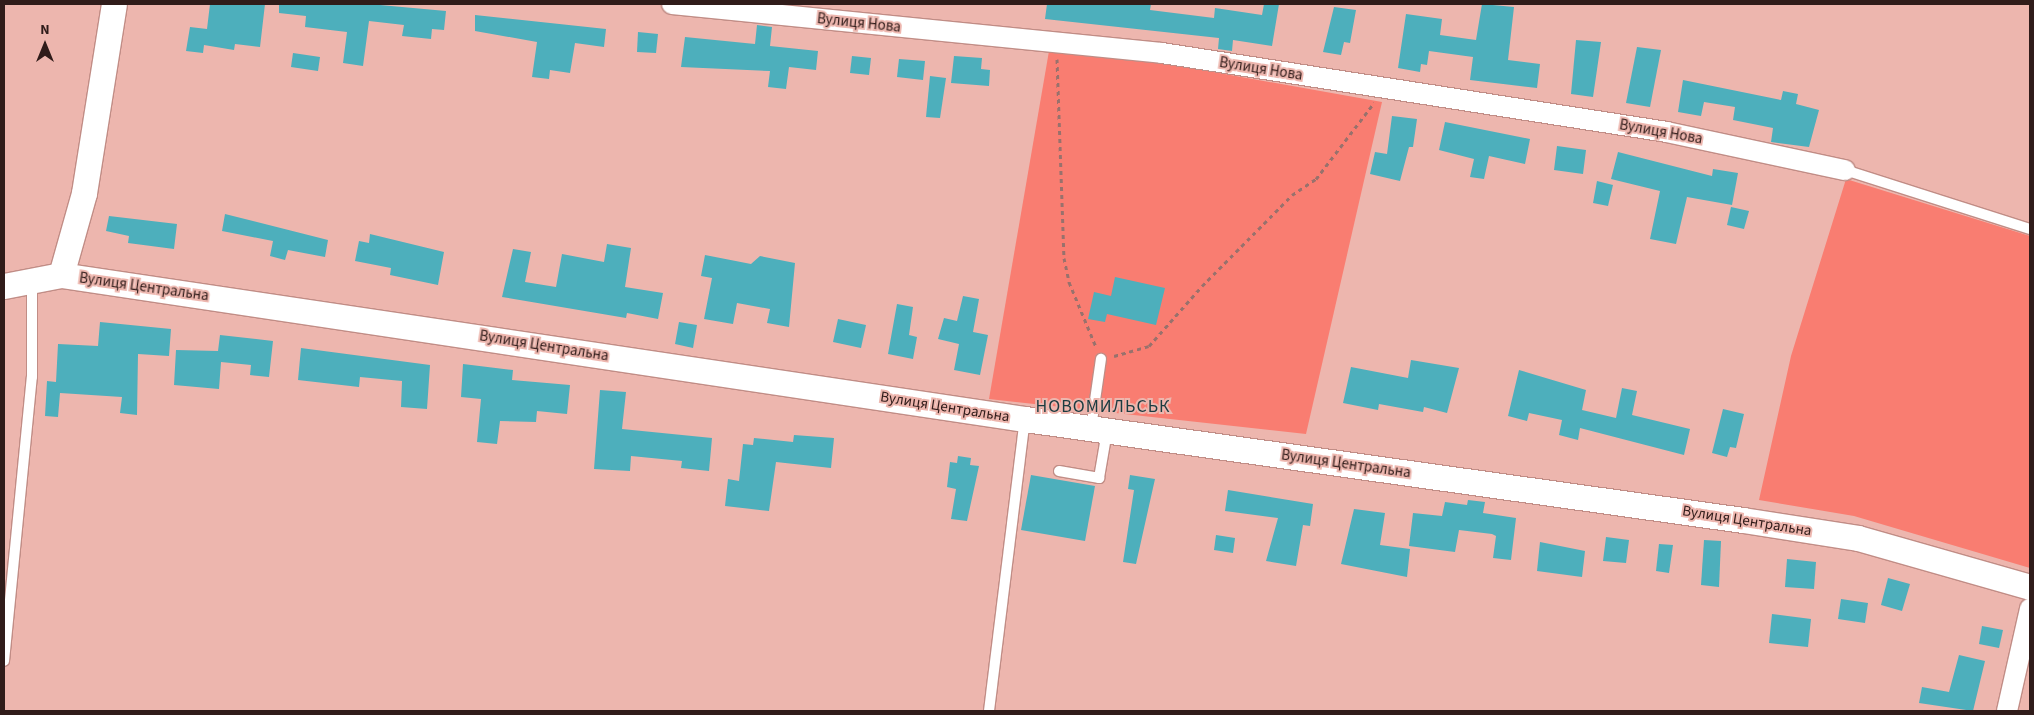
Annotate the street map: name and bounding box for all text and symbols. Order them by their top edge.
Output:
street label: Вулиця Нова [816,10,902,36]
north arrow [20,20,70,70]
text: N [40,20,50,40]
street label: Вулиця Нова [1218,54,1304,84]
street label: Вулиця Нова [1618,116,1704,148]
street label: Вулиця Центральна [78,269,210,305]
street label: Вулиця Центральна [478,327,610,365]
street label: Вулиця Центральна [879,388,1011,426]
district label: НОВОМИЛЬСЬК [1034,396,1172,418]
street label: Вулиця Центральна [1280,446,1412,482]
street label: Вулиця Центральна [1681,502,1813,540]

